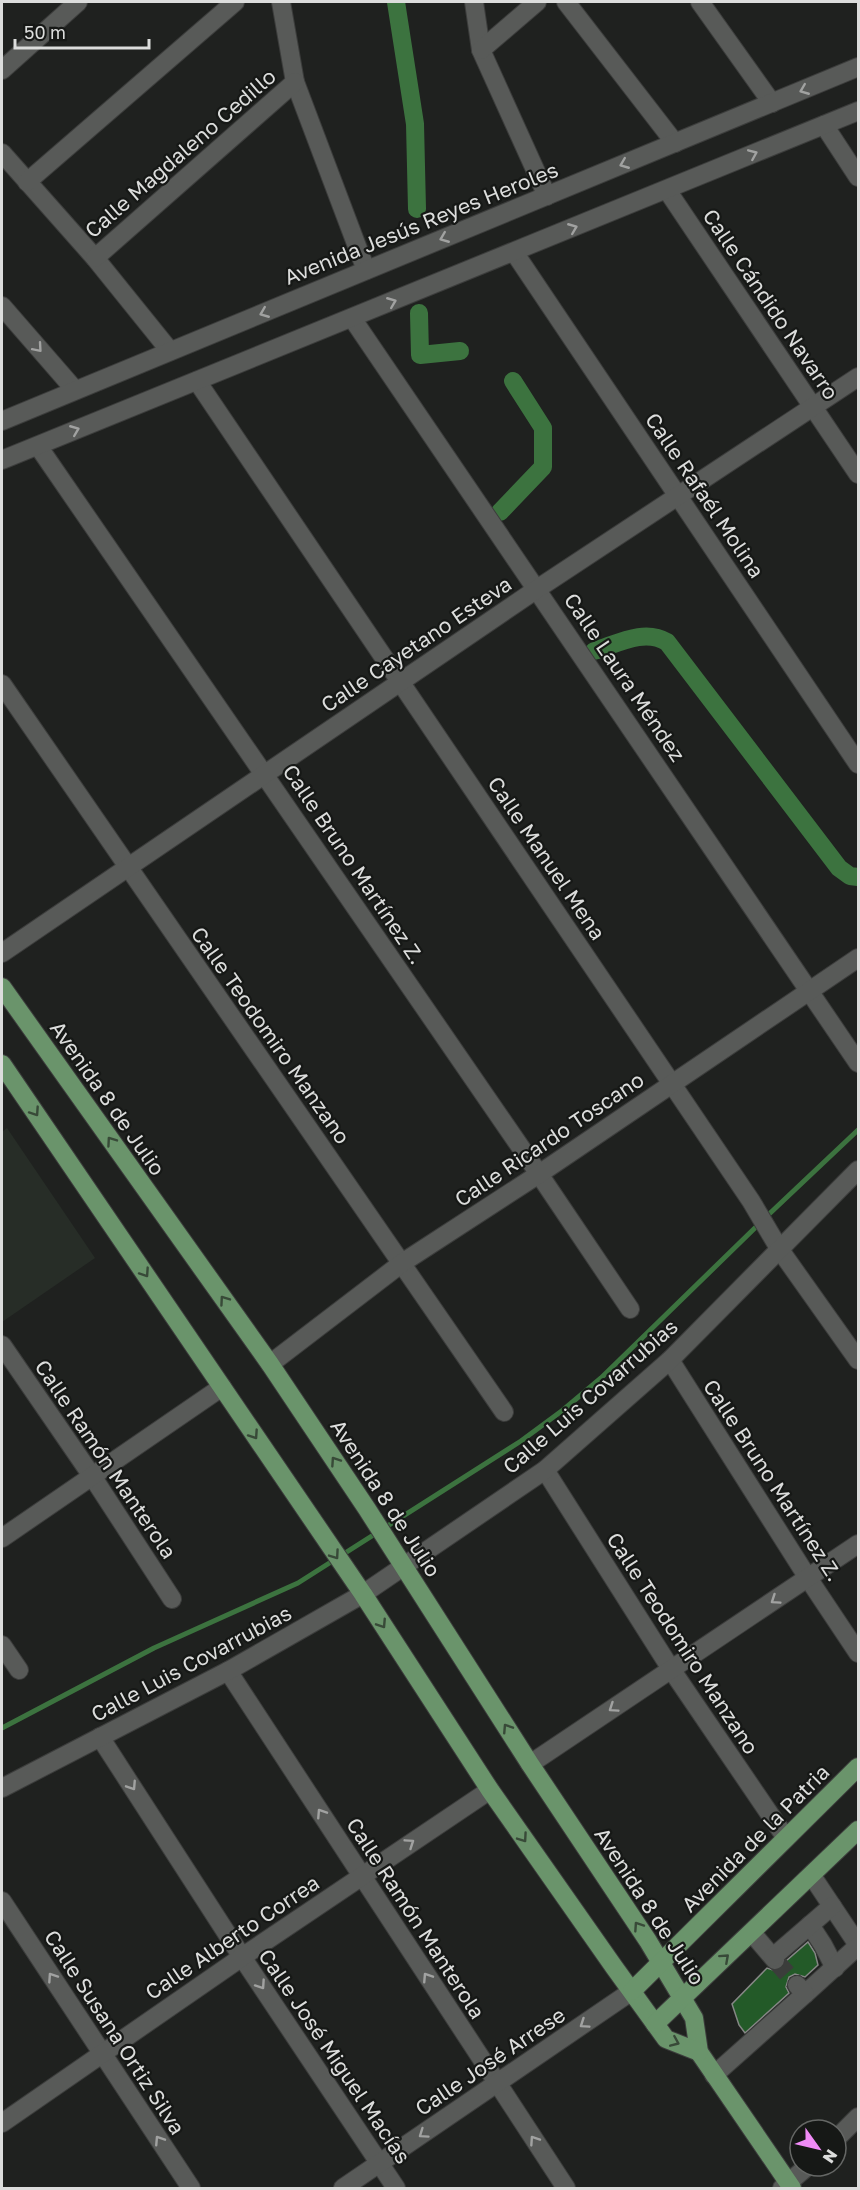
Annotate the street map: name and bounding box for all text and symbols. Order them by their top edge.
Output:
scale bar [15,12,148,50]
text: 50 m [24,21,66,43]
street label: Calle Magdaleno Cedillo [79,63,281,243]
one-way arrow [800,83,811,95]
one-way arrow [747,149,758,161]
street label: Avenida Jesús Reyes Heroles [280,156,562,290]
one-way arrow [619,157,630,169]
street label: Calle Cándido Navarro [697,204,845,404]
one-way arrow [566,223,577,235]
one-way arrow [439,231,450,243]
one-way arrow [386,297,397,309]
one-way arrow [259,306,270,318]
one-way arrow [31,342,42,352]
street label: Calle Rafaél Molina [640,407,770,583]
one-way arrow [69,425,80,438]
street label: Calle Cayetano Esteva [316,571,516,717]
street label: Calle Laura Méndez [559,588,691,766]
street label: Calle Bruno Martínez Z. [277,759,431,969]
street label: Calle Manuel Mena [483,771,611,945]
street label: Calle Teodomiro Manzano [186,921,356,1149]
street label: Avenida 8 de Julio [45,1016,171,1180]
street label: Calle Ricardo Toscano [450,1066,648,1212]
one-way arrow [27,1106,38,1117]
one-way arrow [107,1137,118,1148]
one-way arrow [138,1267,149,1278]
one-way arrow [220,1296,231,1307]
street label: Calle Luis Covarrubias [497,1313,683,1479]
street label: Calle Ramón Manterola [30,1355,182,1563]
street label: Calle Bruno Martínez Z. [698,1374,848,1586]
street label: Avenida 8 de Julio [325,1414,447,1582]
one-way arrow [247,1428,258,1439]
one-way arrow [331,1457,342,1468]
street label: Calle Teodomiro Manzano [602,1527,764,1759]
one-way arrow [328,1548,339,1559]
one-way arrow [771,1593,782,1604]
street label: Calle Luis Covarrubias [86,1599,296,1727]
one-way arrow [375,1617,386,1628]
one-way arrow [608,1701,619,1712]
one-way arrow [503,1724,514,1735]
street label: Avenida de la Patria [676,1759,834,1917]
one-way arrow [124,1780,136,1790]
one-way arrow [316,1809,328,1819]
street label: Calle Ramón Manterola [341,1813,491,2023]
street label: Avenida 8 de Julio [589,1822,711,1990]
one-way arrow [516,1831,527,1842]
one-way arrow [404,1840,415,1851]
street label: Calle Alberto Correa [140,1869,324,2005]
one-way arrow [633,1922,645,1932]
street label: Calle Susana Ortiz Silva [39,1925,191,2139]
street label: Calle José Miguel Macías [253,1944,417,2168]
one-way arrow [718,1954,728,1965]
one-way arrow [423,1972,434,1983]
one-way arrow [48,1973,59,1984]
one-way arrow [253,1979,265,1989]
street label: Calle José Arrese [410,2001,570,2121]
one-way arrow [579,2017,590,2028]
one-way arrow [668,2035,679,2047]
north arrow [788,2118,848,2178]
one-way arrow [418,2127,429,2138]
one-way arrow [156,2135,167,2146]
one-way arrow [530,2136,541,2147]
text: N [819,2146,842,2167]

